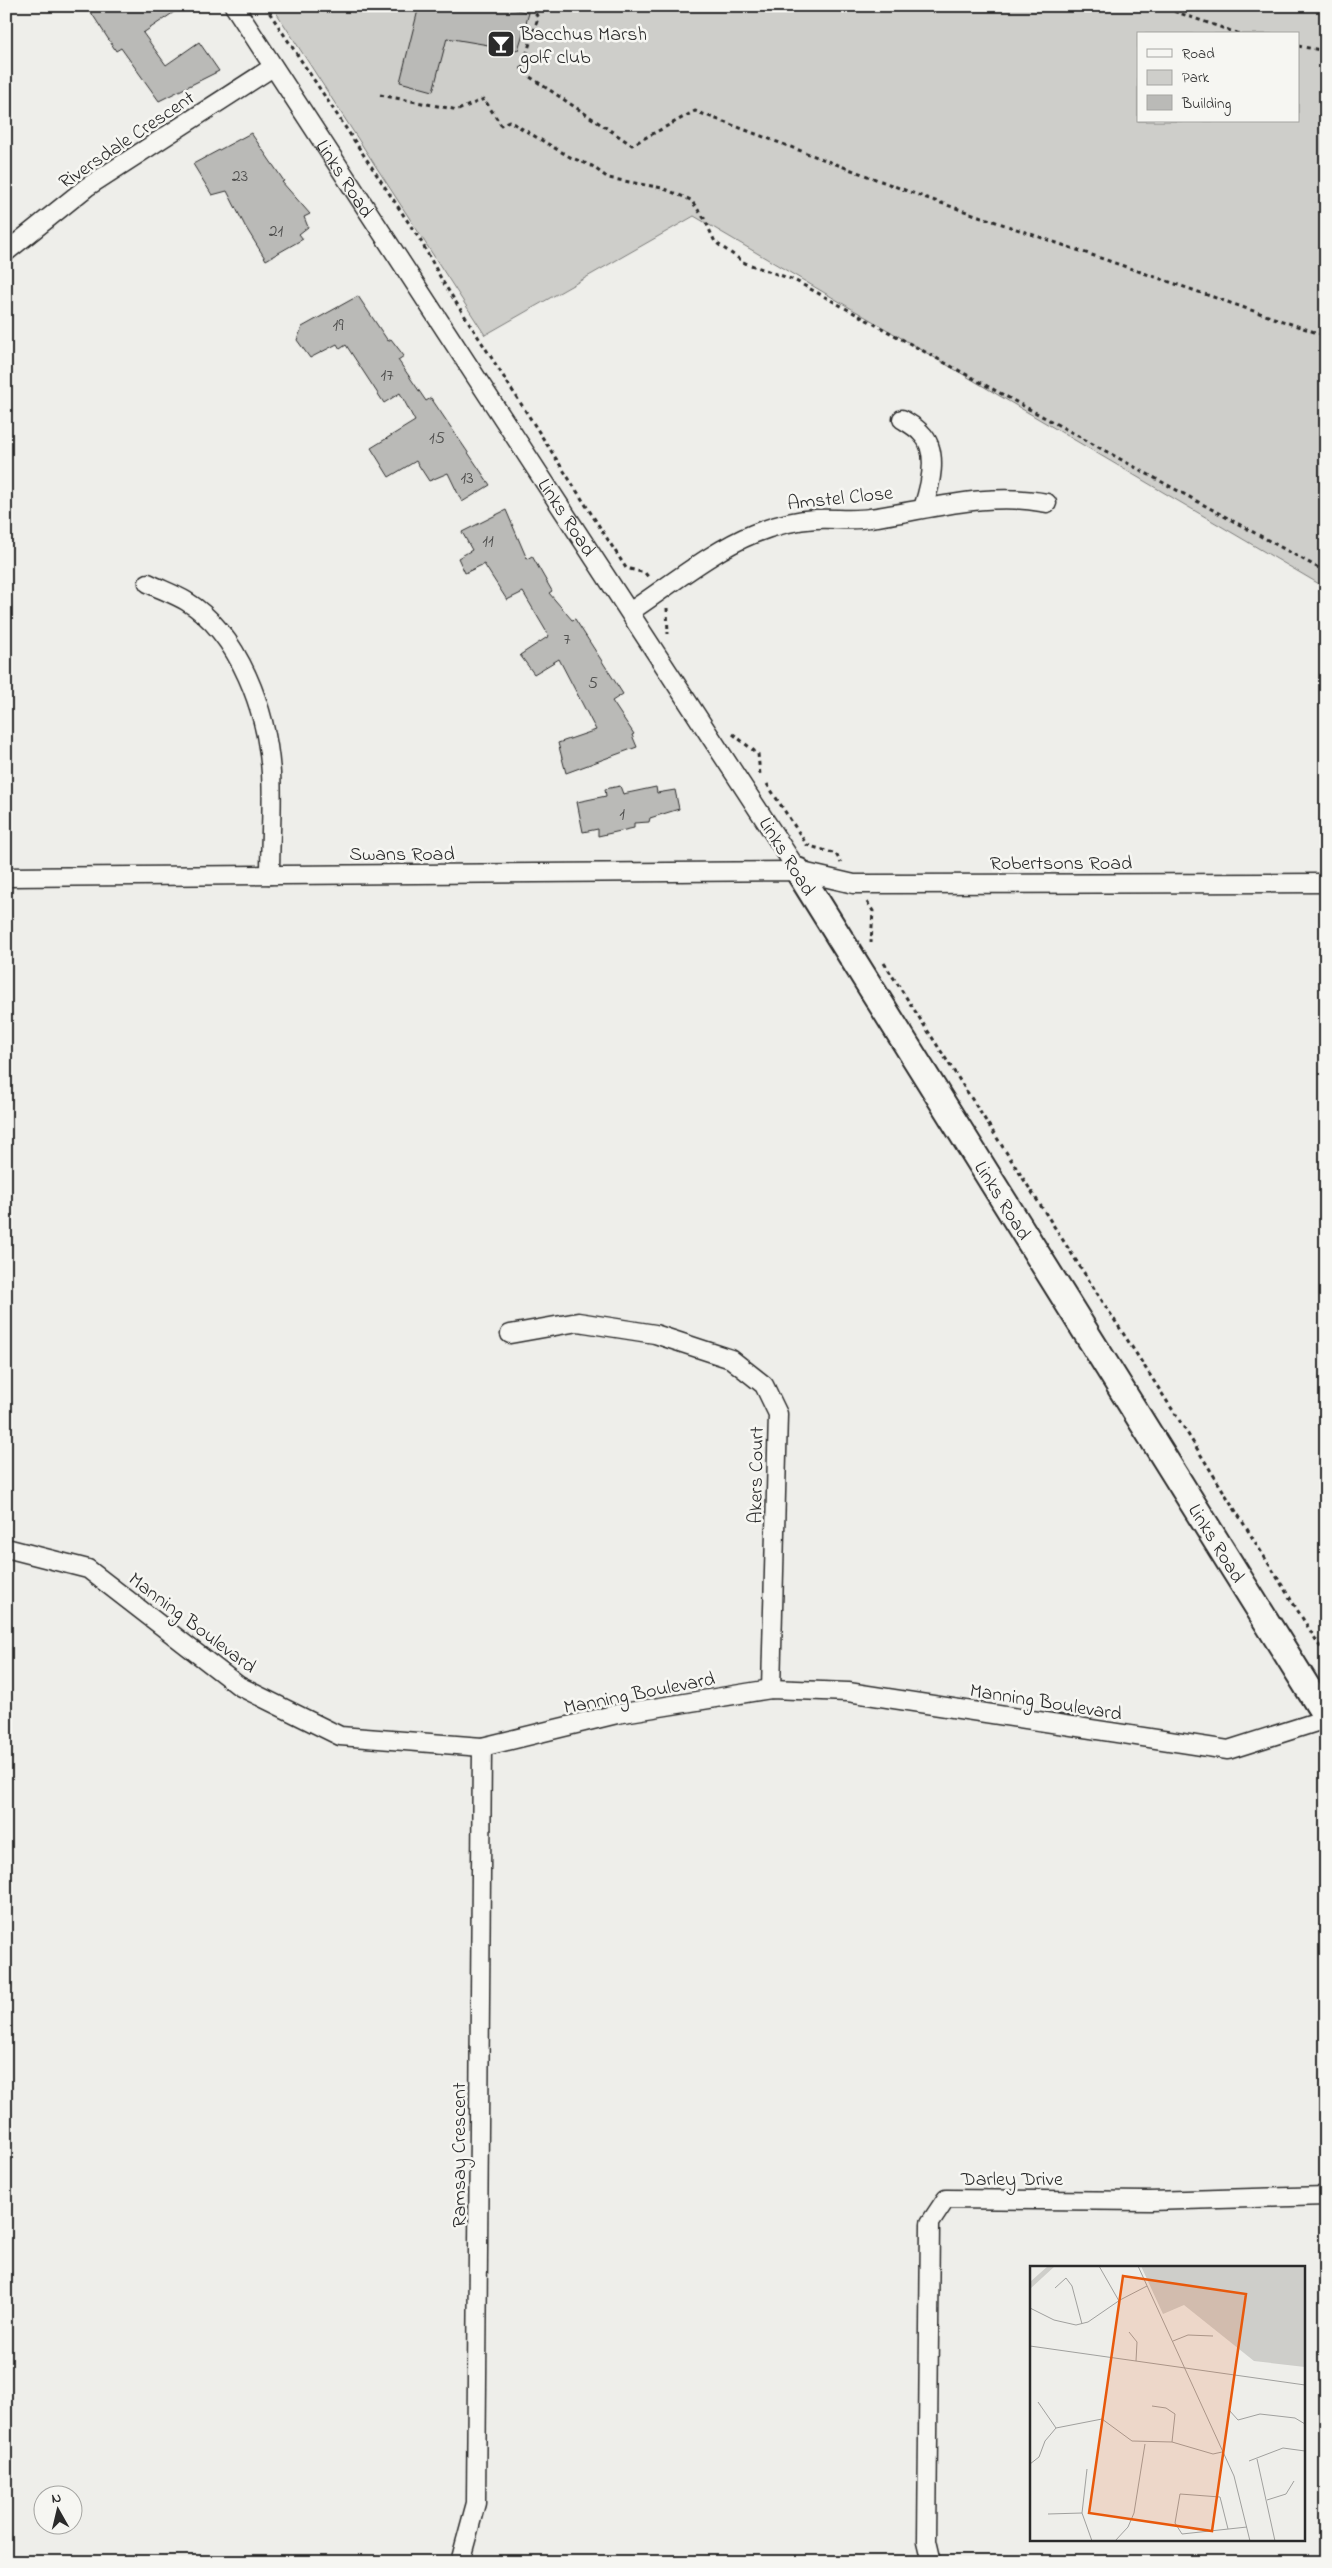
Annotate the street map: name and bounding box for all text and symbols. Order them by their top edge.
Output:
place label: Bacchus Marsh golf club [519,21,647,74]
bar icon: Bacchus Marsh golf club [486,29,516,59]
legend [1137,32,1300,122]
text: Road [1182,43,1215,65]
text: Park [1182,67,1210,89]
street label: Riversdale Crescent [54,85,201,197]
text: Building [1181,93,1231,116]
street label: Links Road [307,135,380,224]
house number: 23 [232,164,248,190]
house number: 21 [269,219,284,245]
house number: 19 [332,313,344,339]
house number: 17 [380,363,394,389]
house number: 15 [429,426,445,452]
house number: 13 [460,466,474,492]
street label: Links Road [529,473,602,563]
street label: Amstel Close [786,480,894,519]
house number: 11 [482,529,494,555]
house number: 7 [563,627,571,653]
house number: 5 [588,671,598,697]
house number: 1 [619,802,625,828]
street label: Links Road [750,812,822,902]
street label: Swans Road [349,841,455,870]
street label: Robertsons Road [990,850,1132,879]
street label: Links Road [966,1156,1037,1247]
street label: Akers Court [742,1426,773,1524]
street label: Links Road [1180,1499,1251,1589]
street label: Manning Boulevard [121,1566,262,1683]
street label: Manning Boulevard [561,1666,718,1724]
street label: Manning Boulevard [967,1677,1124,1731]
street label: Ramsay Crescent [446,2082,475,2228]
street label: Darley Drive [960,2166,1063,2195]
inset map [1030,2266,1304,2540]
north arrow [32,2486,82,2536]
text: N [50,2488,63,2510]

